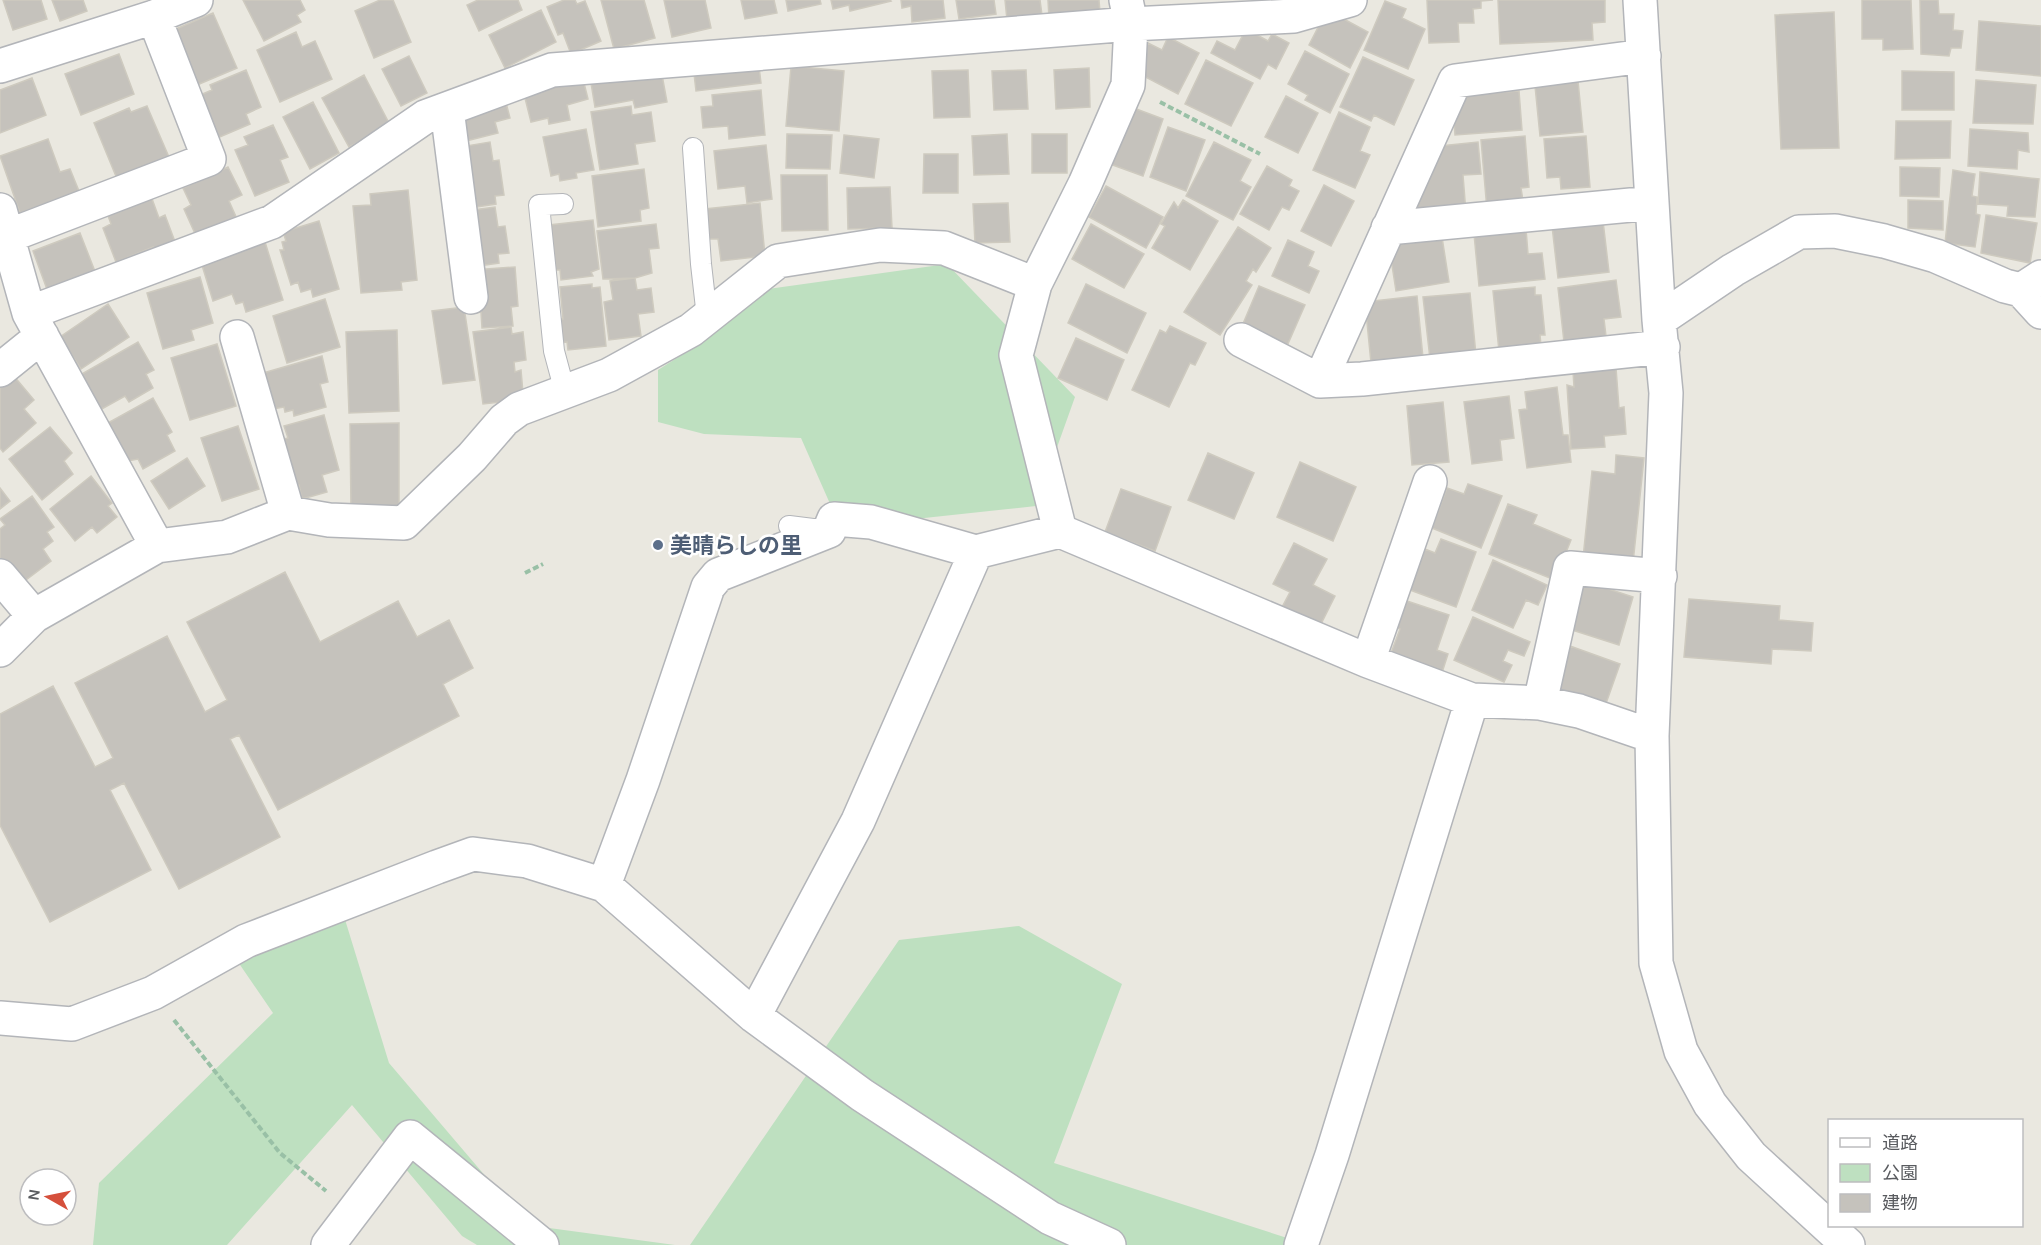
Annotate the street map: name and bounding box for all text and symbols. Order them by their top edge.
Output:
place label: 美晴らしの里 [670,533,802,559]
marker: 美晴らしの里 [651,538,665,552]
legend [1828,1119,2023,1227]
text: 道路 [1882,1132,1918,1154]
text: 公園 [1882,1162,1918,1184]
north arrow [18,1167,78,1227]
text: N [23,1188,44,1202]
text: 建物 [1882,1192,1918,1214]

